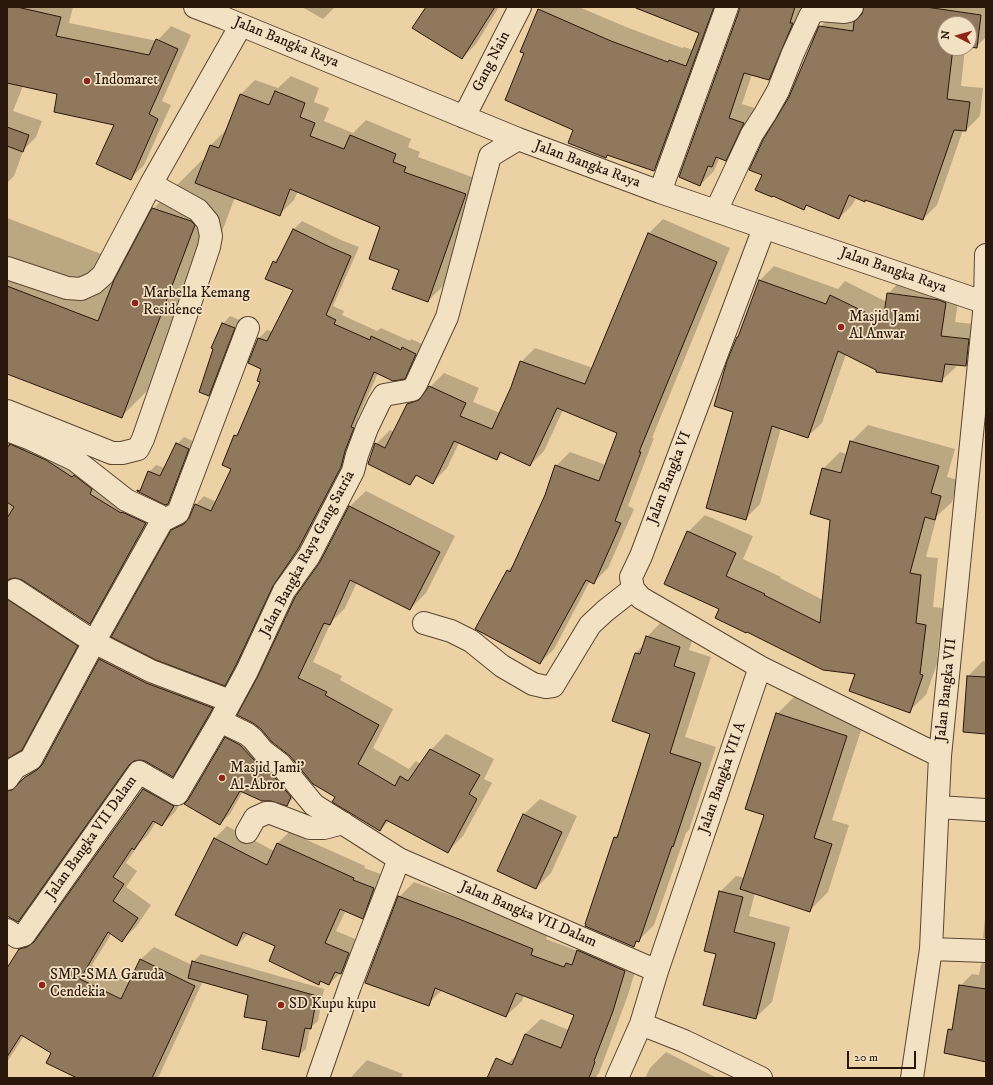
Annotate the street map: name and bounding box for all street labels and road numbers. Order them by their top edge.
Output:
street label: Jalan Bangka Raya [231,14,341,72]
street label: Gang Nain [469,29,515,95]
street label: Jalan Bangka Raya [531,137,643,193]
street label: Jalan Bangka Raya [837,244,949,298]
street label: Jalan Bangka VI [644,429,696,527]
street label: Jalan Bangka Raya Gang Satria [257,468,359,640]
street label: Jalan Bangka VII [933,637,961,743]
street label: Jalan Bangka VII A [696,720,750,836]
street label: Jalan Bangka VII Dalam [43,773,141,903]
street label: Jalan Bangka VII Dalam [457,878,599,952]

